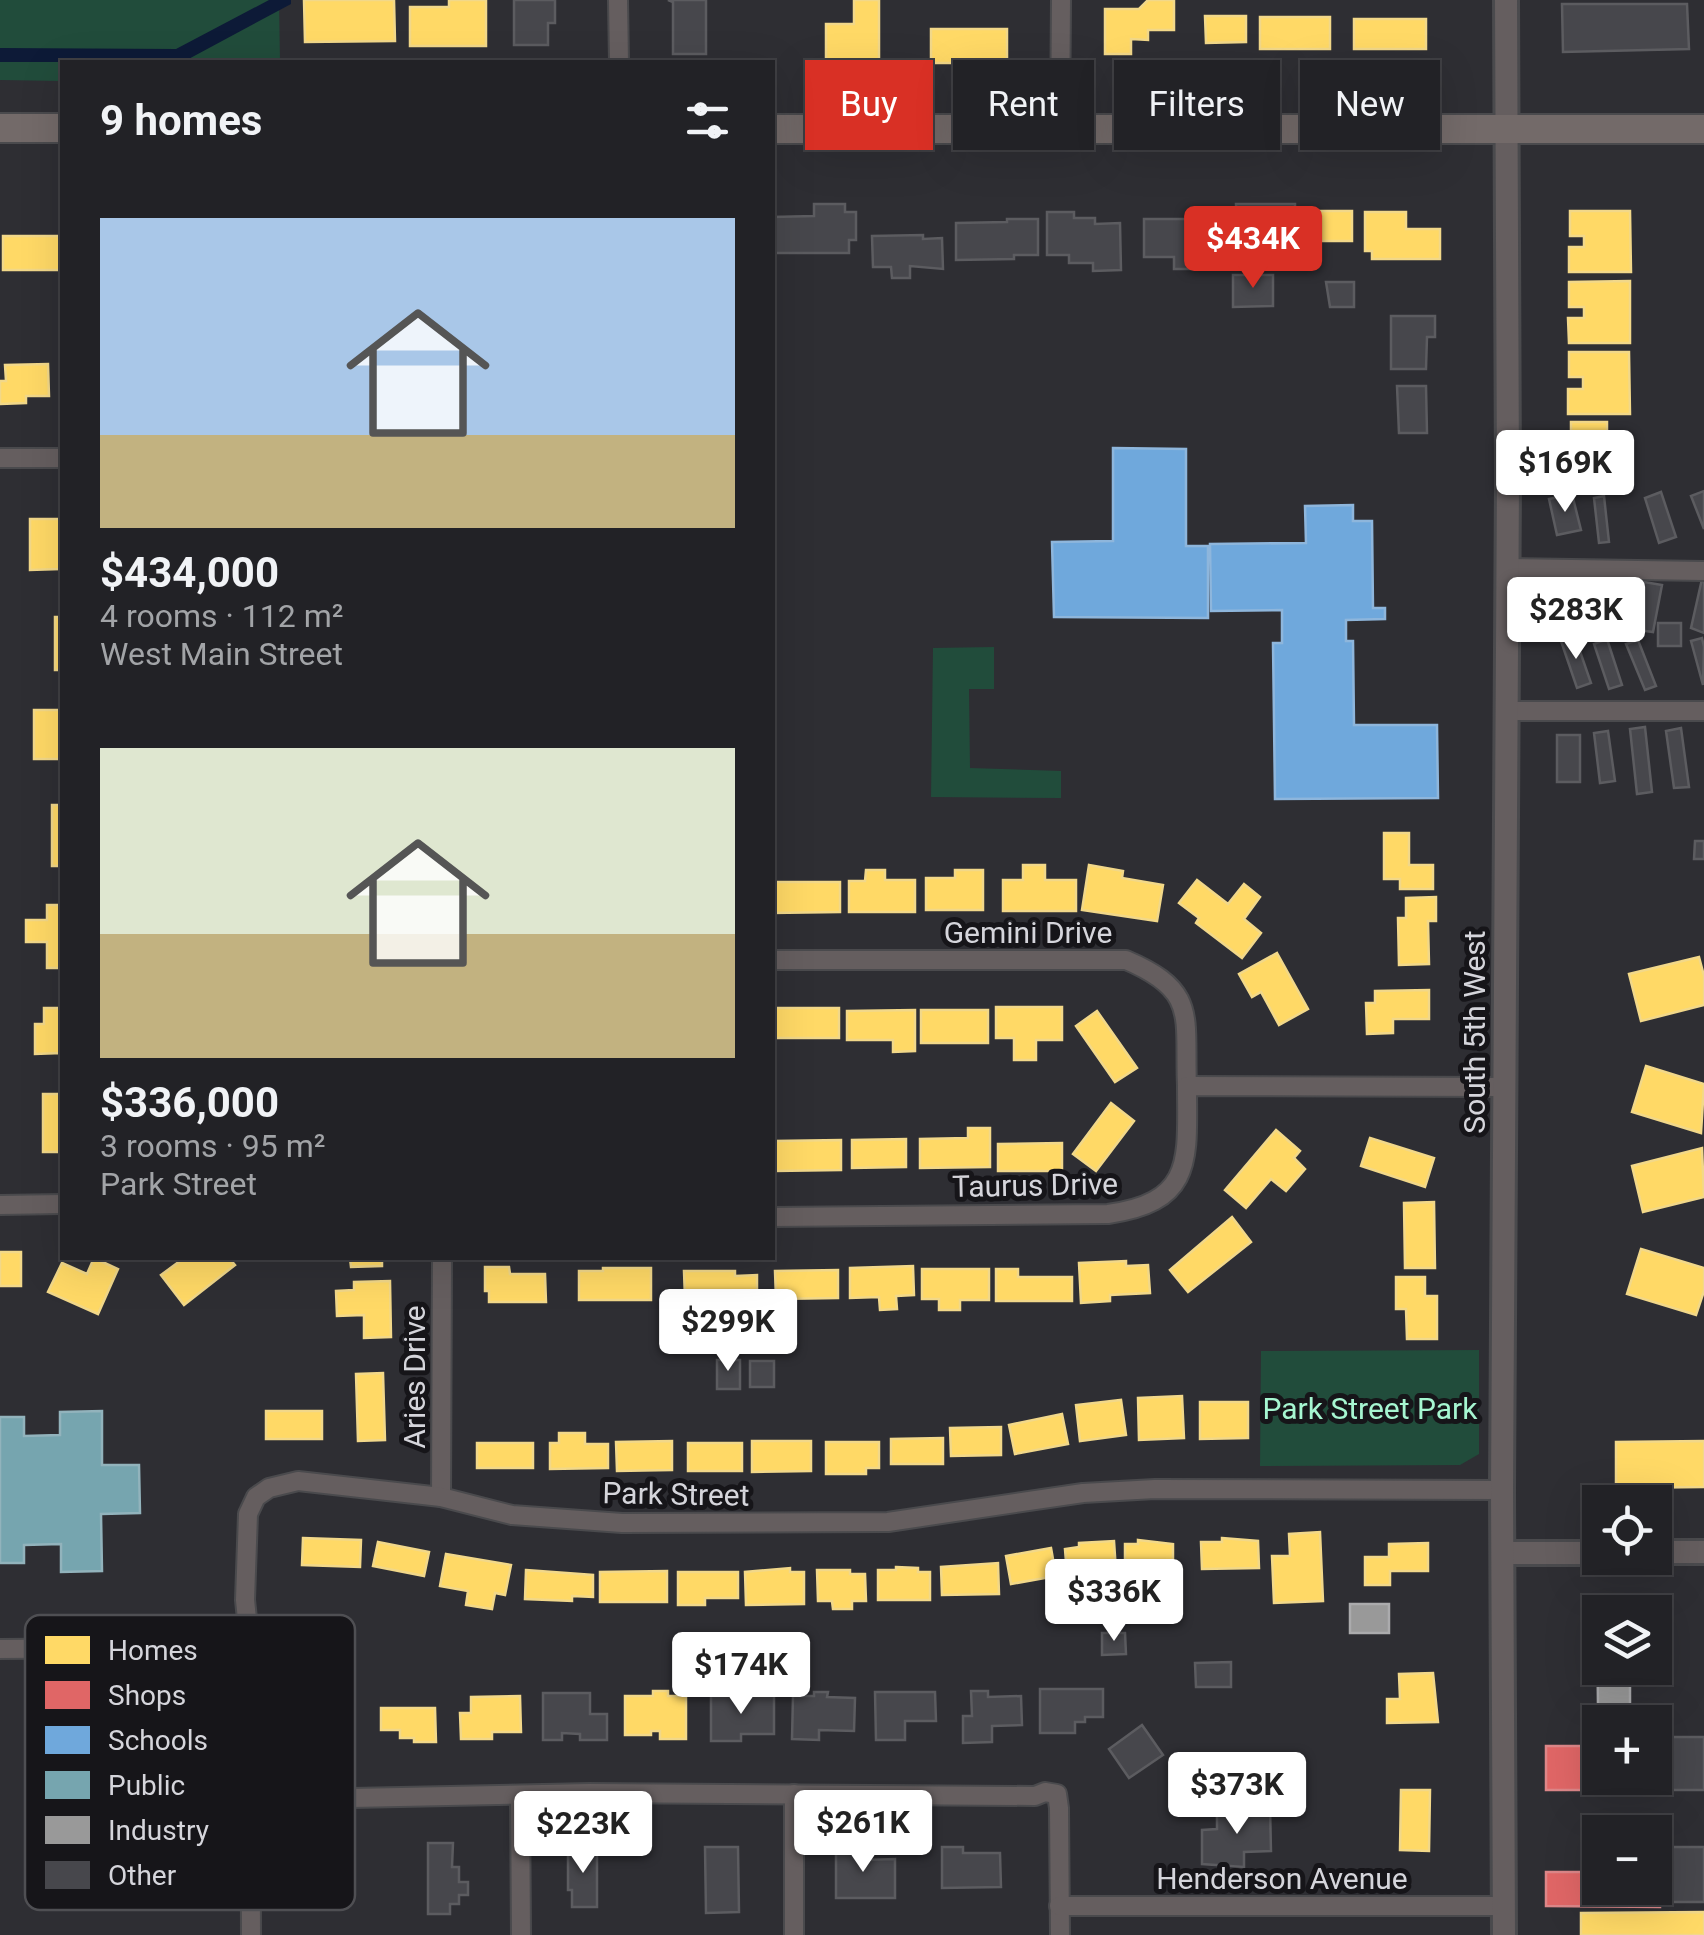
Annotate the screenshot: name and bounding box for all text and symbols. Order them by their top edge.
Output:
chip: Buy [805,60,933,150]
chip: Rent [953,60,1094,150]
chip: Filters [1114,60,1280,150]
chip: New [1300,60,1440,150]
icon: filters [680,93,735,148]
text: 9 homes [100,96,262,145]
pin: $434K [1183,206,1323,291]
text: $434K [1206,219,1300,257]
icon: home [328,283,508,463]
pin: $169K [1495,430,1635,515]
text: $169K [1518,443,1612,481]
text: $434,000 [100,548,279,597]
pin: $283K [1506,577,1646,662]
text: $283K [1529,590,1623,628]
text: 4 rooms · 112 m² [100,597,343,635]
text: West Main Street [100,635,343,673]
icon: home [328,813,508,993]
street label: Gemini Drive [944,915,1112,950]
street label: South 5th West [1457,930,1492,1134]
text: $336,000 [100,1078,279,1127]
text: 3 rooms · 95 m² [100,1127,325,1165]
text: Park Street [100,1165,257,1203]
street label: Taurus Drive [952,1166,1118,1204]
pin: $299K [658,1289,798,1374]
text: $299K [681,1302,775,1340]
street label: Aries Drive [397,1305,432,1449]
park label: Park Street Park [1263,1391,1478,1426]
street label: Park Street [602,1475,750,1513]
map controls [1582,1485,1672,1905]
button: locate [1582,1485,1672,1575]
pin: $336K [1044,1559,1184,1644]
text: $336K [1067,1572,1161,1610]
button: layers [1582,1595,1672,1685]
legend [25,1615,355,1910]
pin: $174K [671,1632,811,1717]
text: Homes [108,1634,198,1667]
text: $174K [694,1645,788,1683]
text: Shops [108,1679,186,1712]
button: + [1582,1705,1672,1795]
text: Schools [108,1724,208,1757]
pin: $373K [1167,1752,1307,1837]
text: $373K [1190,1765,1284,1803]
text: Public [108,1769,185,1802]
pin: $261K [793,1790,933,1875]
pin: $223K [513,1791,653,1876]
text: $261K [816,1803,910,1841]
text: $223K [536,1804,630,1842]
text: Industry [108,1814,209,1847]
button: − [1582,1815,1672,1905]
text: Other [108,1859,177,1892]
street label: Henderson Avenue [1156,1861,1408,1896]

